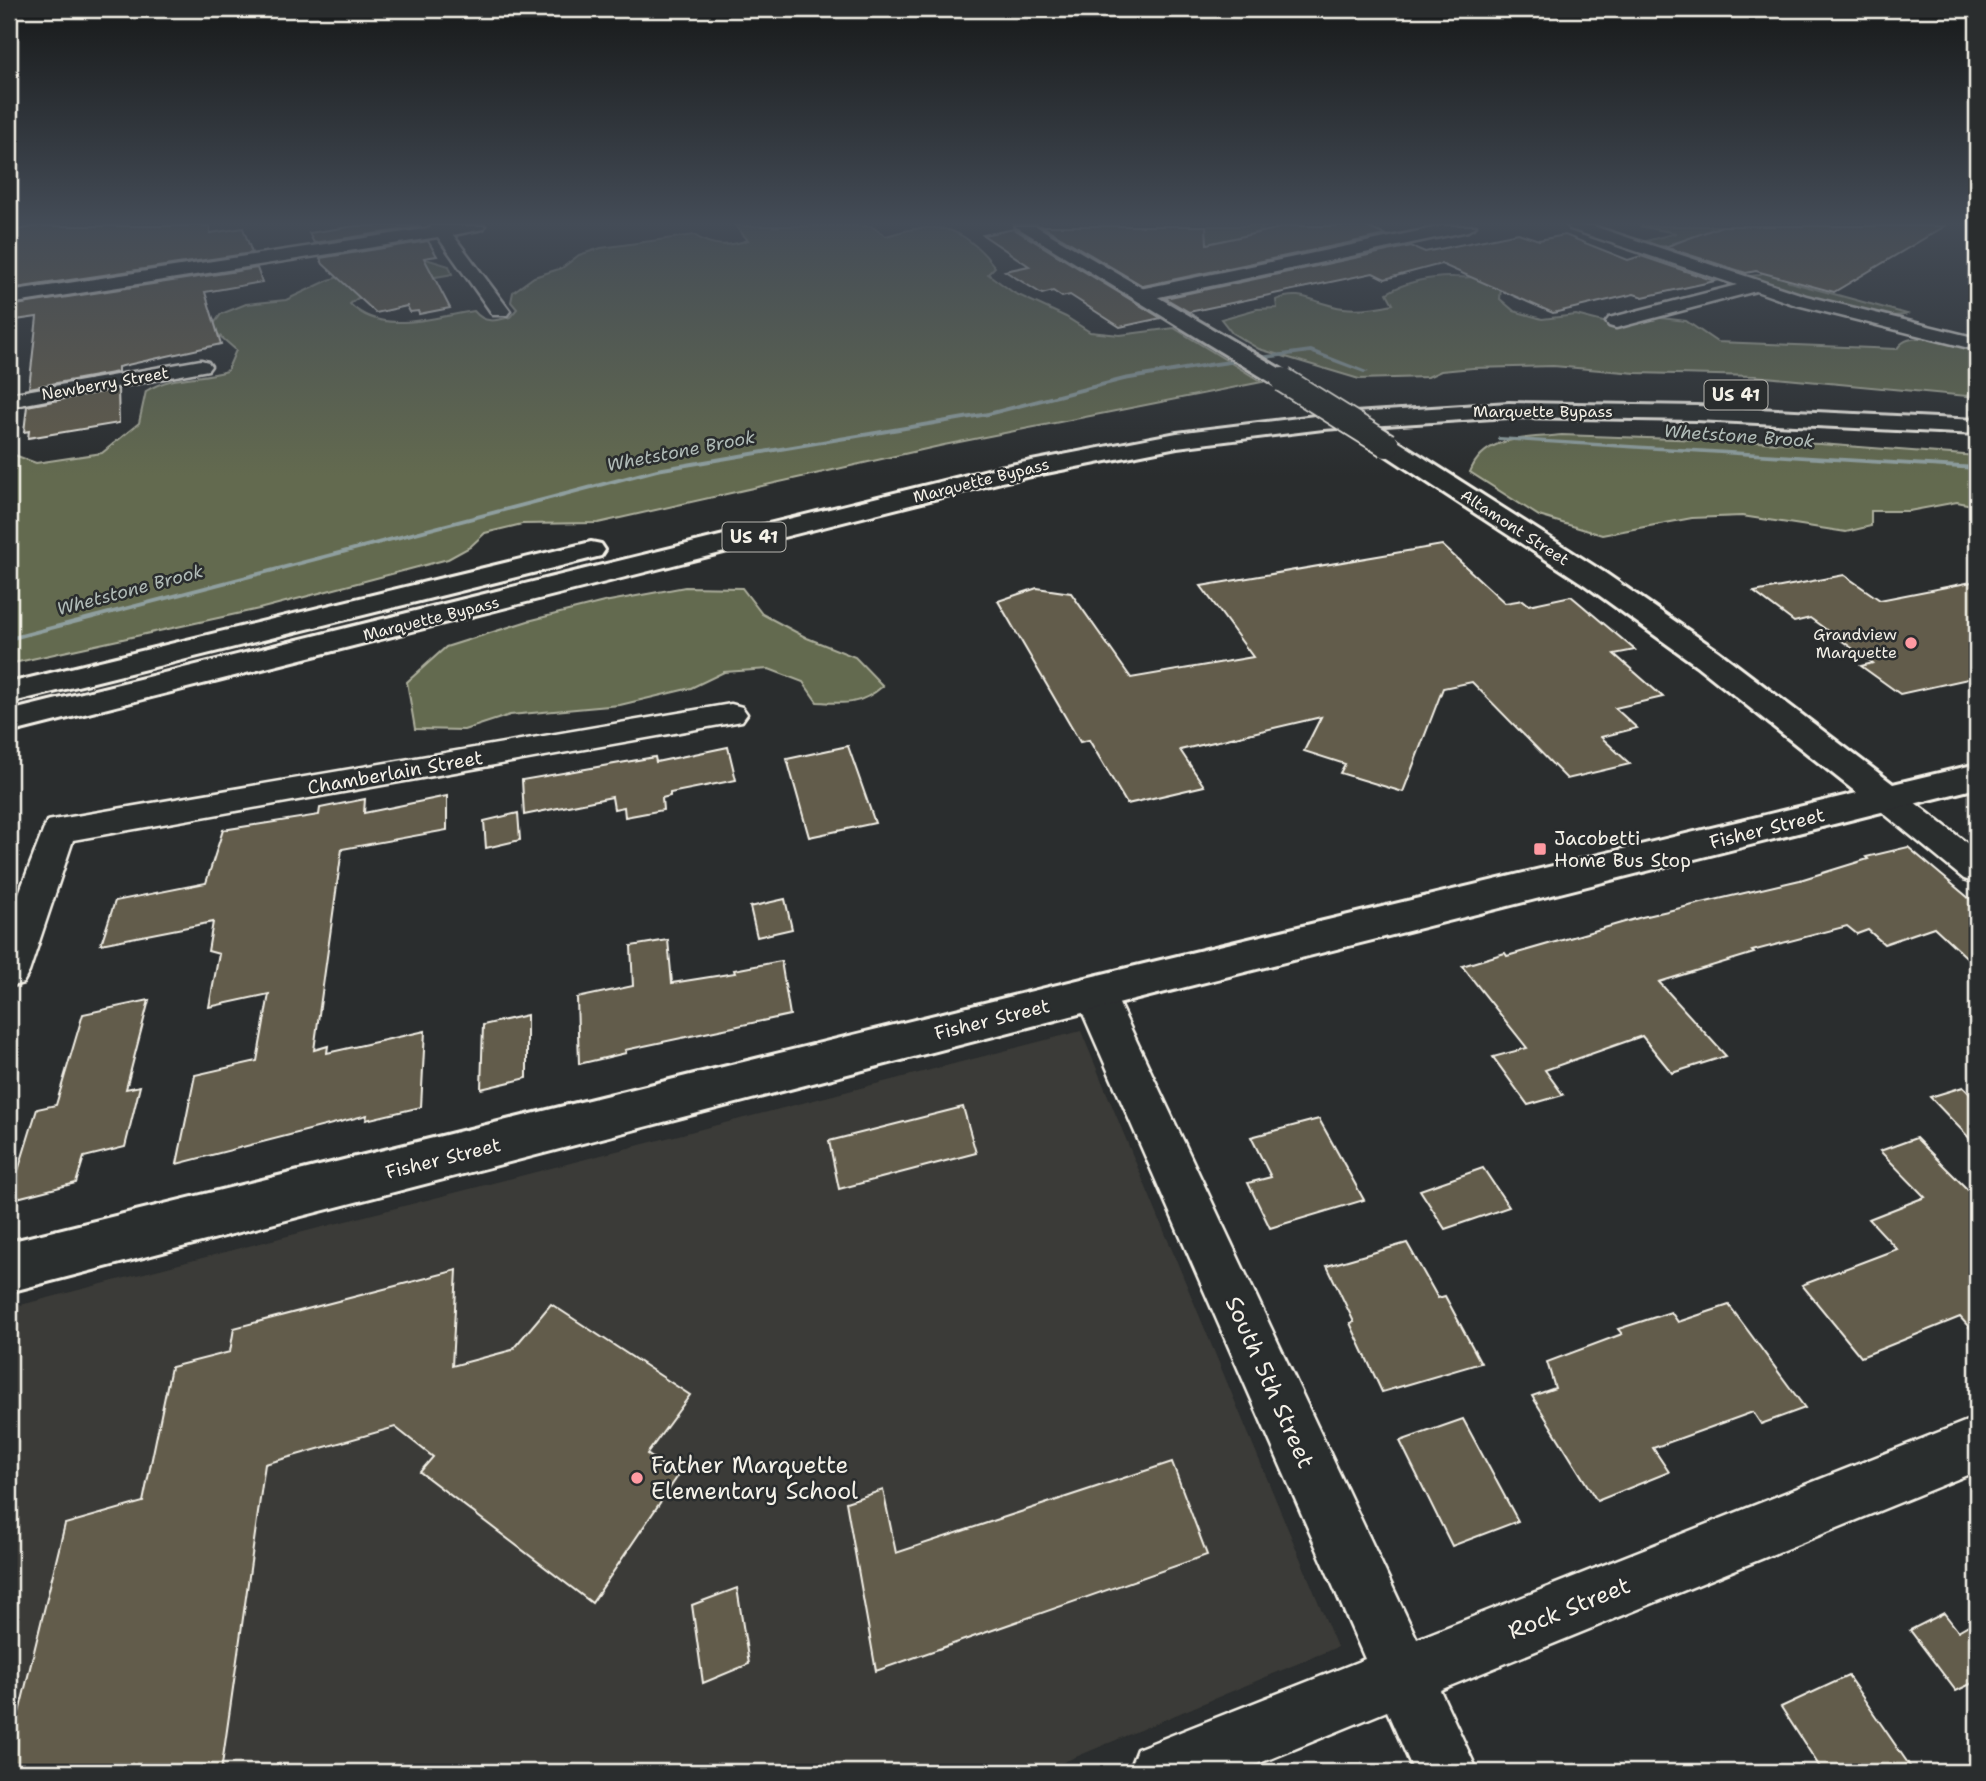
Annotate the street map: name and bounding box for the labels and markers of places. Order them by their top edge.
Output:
place label: Grandview Marquette [1813,624,1897,663]
marker: Grandview Marquette [1903,635,1919,651]
place label: Jacobetti Home Bus Stop [1554,826,1691,873]
marker: Jacobetti Home Bus Stop [1532,841,1548,857]
place label: Father Marquette Elementary School [651,1450,858,1506]
marker: Father Marquette Elementary School [629,1470,645,1486]

